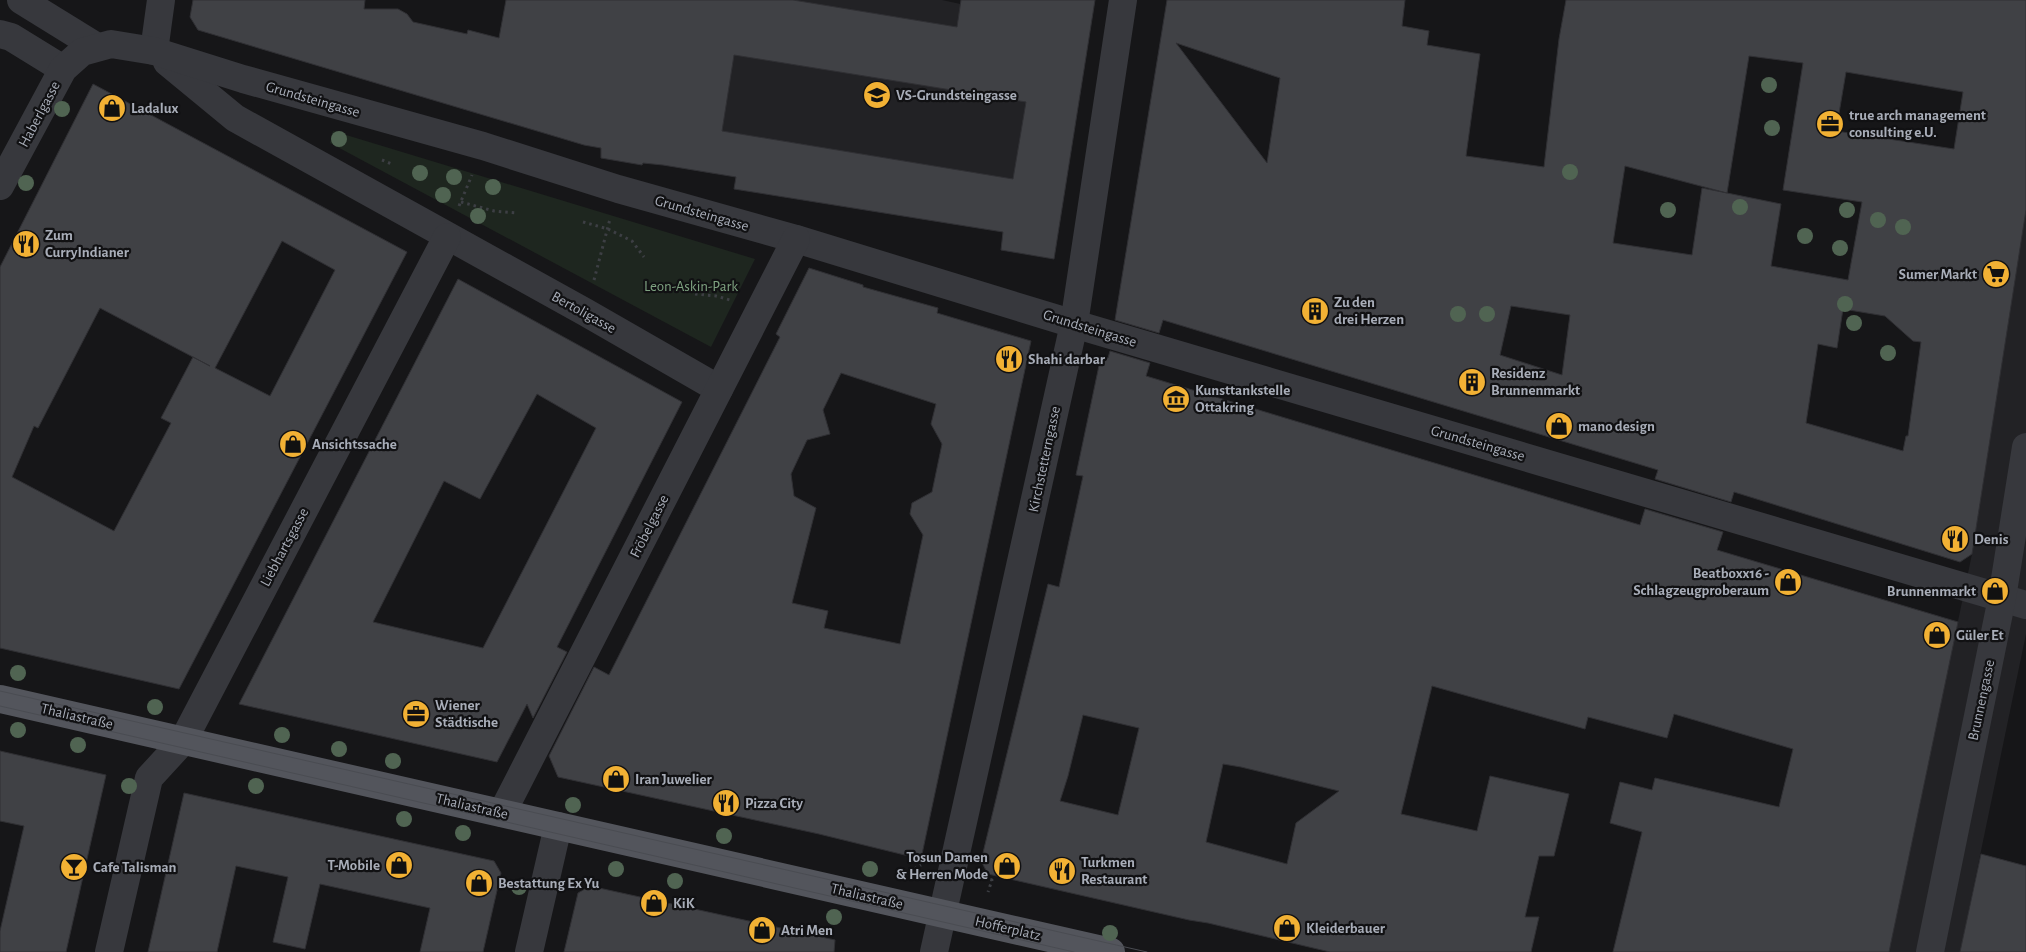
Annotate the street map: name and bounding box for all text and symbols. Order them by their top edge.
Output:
street label: Haberlgasse [16,79,63,150]
street label: Grundsteingasse [264,79,362,120]
school or university icon: VS-Grundsteingasse [862,80,892,110]
place label: VS-Grundsteingasse [896,88,1017,103]
shop icon: Ladalux [97,93,127,123]
place label: Ladalux [131,101,179,116]
place label: true arch management consulting e.U. [1849,108,1986,140]
office icon: true arch management consulting e.U. [1815,109,1845,139]
street label: Grundsteingasse [653,193,751,234]
place label: Zum CurryIndianer [45,228,130,260]
restaurant icon: Zum CurryIndianer [11,229,41,259]
supermarket icon: Sumer Markt [1981,259,2011,289]
place label: Sumer Markt [1899,267,1977,282]
park label: Leon-Askin-Park [644,279,738,294]
street label: Bertoligasse [549,289,619,336]
place label: Zu den drei Herzen [1334,295,1404,327]
building icon: Zu den drei Herzen [1300,296,1330,326]
street label: Grundsteingasse [1041,307,1139,350]
restaurant icon: Shahi darbar [994,344,1024,374]
place label: Shahi darbar [1028,352,1106,367]
place label: Residenz Brunnenmarkt [1491,366,1580,398]
building icon: Residenz Brunnenmarkt [1457,367,1487,397]
place label: Kunsttankstelle Ottakring [1195,383,1290,415]
museum icon: Kunsttankstelle Ottakring [1161,384,1191,414]
street label: Kirchstetterngasse [1026,405,1063,514]
shop icon: mano design [1544,411,1574,441]
place label: mano design [1578,419,1655,434]
street label: Grundsteingasse [1429,423,1527,464]
shop icon: Ansichtssache [278,429,308,459]
place label: Ansichtssache [312,437,397,452]
street label: Fröbelgasse [627,492,672,560]
street label: Liebhartsgasse [258,506,311,589]
restaurant icon: Denis [1940,524,1970,554]
place label: Denis [1974,532,2009,547]
place label: Beatboxx16 - Schlagzeugproberaum [1633,566,1769,598]
shop icon: Beatboxx16 - Schlagzeugproberaum [1773,567,1803,597]
shop icon: Brunnenmarkt [1980,576,2010,606]
place label: Brunnenmarkt [1887,584,1976,599]
shop icon: Güler Et [1922,620,1952,650]
place label: Güler Et [1956,628,2004,643]
street label: Brunnengasse [1966,658,1997,742]
place label: Wiener Städtische [435,698,498,730]
office icon: Wiener Städtische [401,699,431,729]
street label: Thaliastraße [39,701,114,732]
shop icon: Iran Juwelier [601,764,631,794]
place label: Iran Juwelier [635,772,713,787]
restaurant icon: Pizza City [711,788,741,818]
street label: Thaliastraße [434,791,509,822]
place label: Pizza City [745,796,803,811]
shop icon: T-Mobile [384,850,414,880]
place label: Tosun Damen & Herren Mode [896,850,988,882]
shop icon: Tosun Damen & Herren Mode [992,851,1022,881]
bar icon: Cafe Talisman [59,852,89,882]
place label: Turkmen Restaurant [1081,855,1147,887]
restaurant icon: Turkmen Restaurant [1047,856,1077,886]
place label: T-Mobile [327,858,380,873]
place label: Cafe Talisman [93,860,177,875]
shop icon: Bestattung Ex Yu [464,868,494,898]
place label: Bestattung Ex Yu [498,876,599,891]
street label: Thaliastraße [829,881,904,912]
shop icon: KiK [639,888,669,918]
place label: KiK [673,896,695,911]
shop icon: Kleiderbauer [1272,913,1302,943]
street label: Hofferplatz [974,914,1042,943]
shop icon: Atri Men [747,915,777,945]
place label: Kleiderbauer [1306,921,1386,936]
place label: Atri Men [781,923,833,938]

